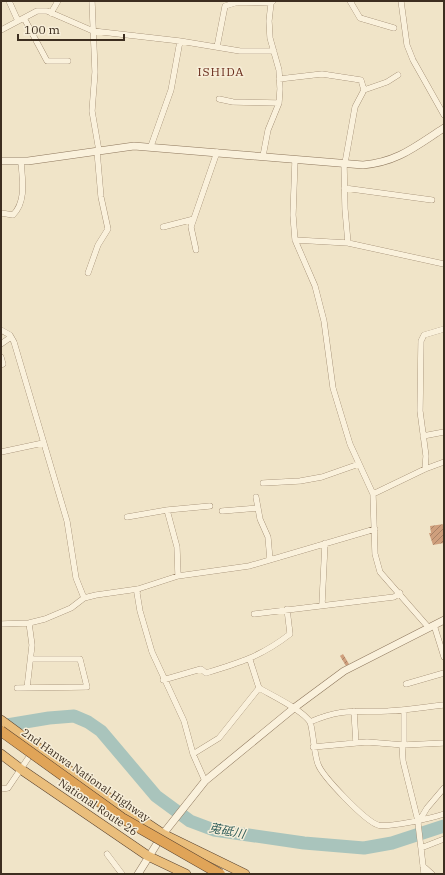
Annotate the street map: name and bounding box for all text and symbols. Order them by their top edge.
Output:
scale bar [18,16,124,42]
text: 100 m [24,22,60,37]
district label: ISHIDA [197,64,245,79]
street label: 2nd Hanwa National Highway [19,725,153,825]
street label: National Route 26 [56,775,140,839]
water label: 莵砥川 [208,820,248,842]

